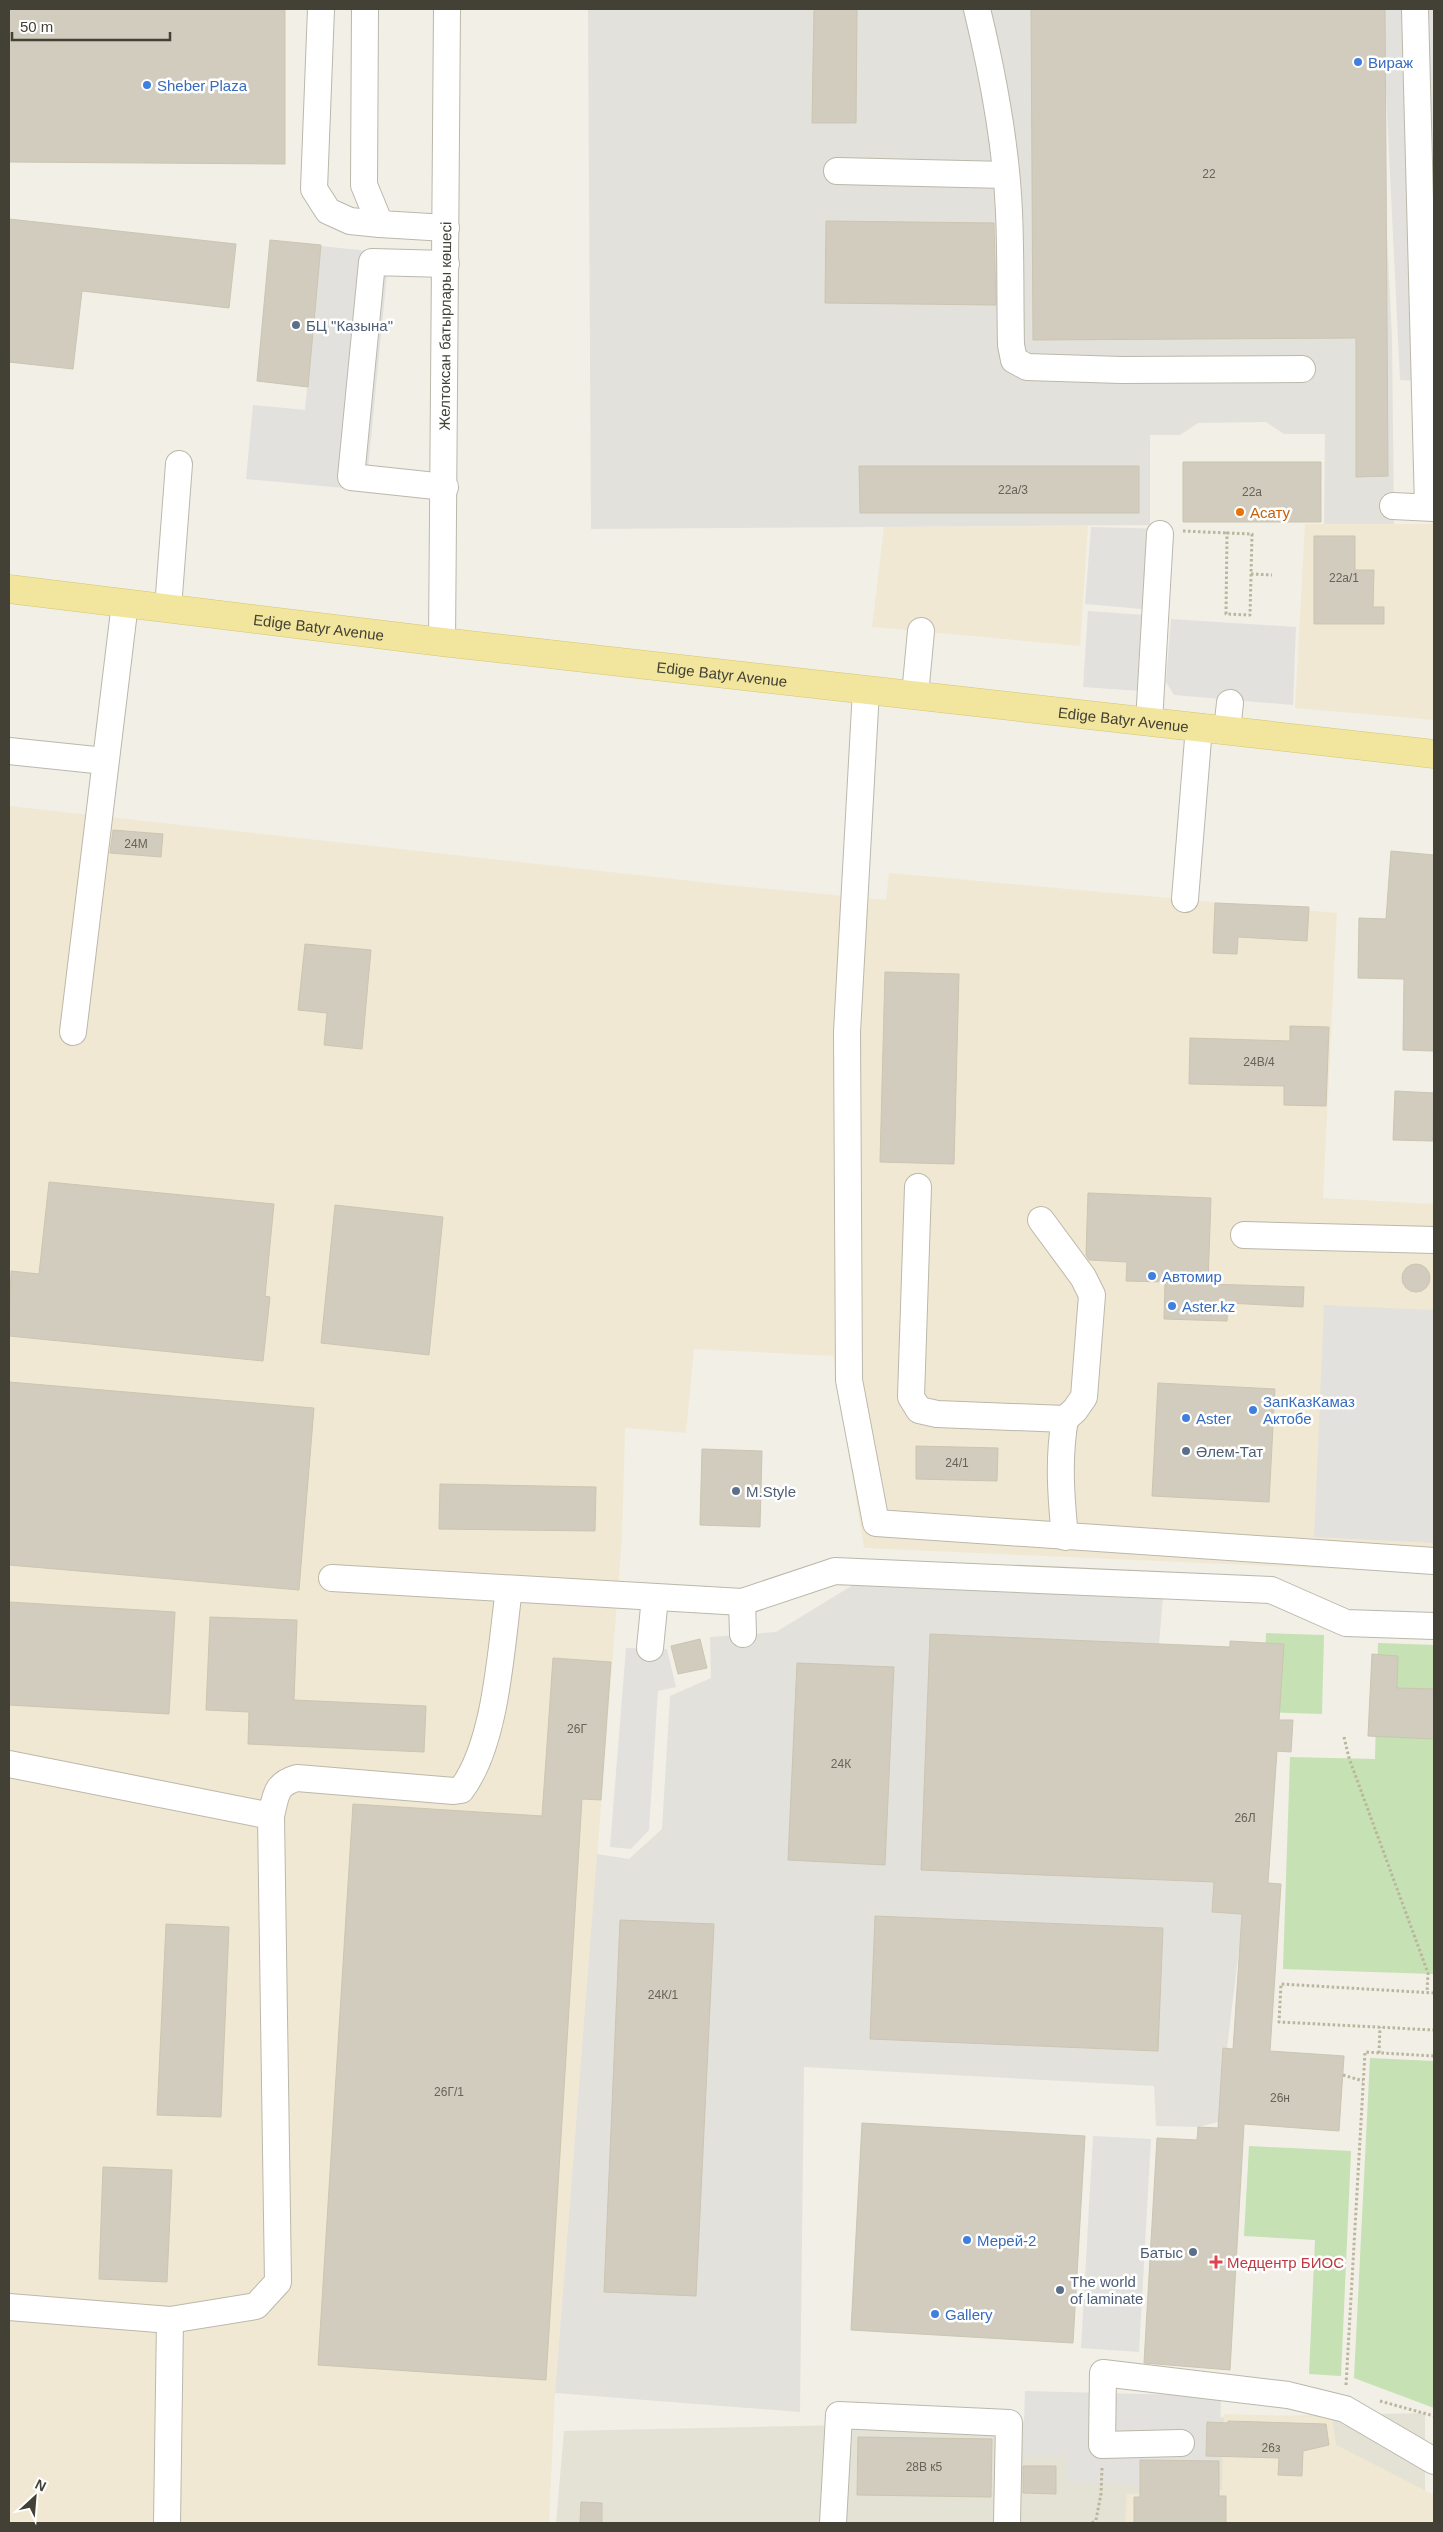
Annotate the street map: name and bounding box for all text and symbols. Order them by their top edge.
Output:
scale bar [12,10,170,42]
text: 50 m [20,18,53,35]
place label: Вираж [1368,54,1413,71]
marker: Вираж [1352,56,1364,68]
place label: Sheber Plaza [157,77,248,94]
marker: Sheber Plaza [141,79,153,91]
house number: 22 [1202,167,1216,181]
street label: Желтоксан батырлары көшесі [435,222,454,430]
place label: БЦ "Казына" [306,317,393,334]
marker: БЦ "Казына" [290,319,302,331]
house number: 22а/3 [998,483,1028,497]
house number: 22а [1242,485,1262,499]
place label: Асату [1250,504,1291,521]
marker: Асату [1234,506,1246,518]
house number: 22а/1 [1329,571,1359,585]
street label: Edige Batyr Avenue [252,610,385,643]
street label: Edige Batyr Avenue [656,658,788,689]
street label: Edige Batyr Avenue [1057,703,1190,735]
house number: 24М [124,837,148,851]
house number: 24В/4 [1243,1055,1275,1069]
place label: Автомир [1162,1268,1222,1285]
marker: Автомир [1146,1270,1158,1282]
place label: Aster.kz [1182,1298,1235,1315]
marker: Aster.kz [1166,1300,1178,1312]
place label: ЗапКазКамаз Актобе [1263,1393,1355,1427]
marker: ЗапКазКамаз Актобе [1247,1404,1259,1416]
place label: Aster [1196,1410,1231,1427]
marker: Aster [1180,1412,1192,1424]
place label: Әлем-Тат [1196,1443,1263,1460]
marker: Әлем-Тат [1180,1445,1192,1457]
house number: 24/1 [945,1456,969,1470]
place label: M.Style [746,1483,796,1500]
marker: M.Style [730,1485,742,1497]
house number: 26Г [567,1722,587,1736]
house number: 24К [831,1757,851,1771]
house number: 26Л [1234,1811,1256,1825]
house number: 24К/1 [648,1988,678,2002]
house number: 26Г/1 [434,2085,464,2099]
house number: 26н [1270,2091,1290,2105]
place label: Мерей-2 [977,2232,1036,2249]
marker: Мерей-2 [961,2234,973,2246]
place label: Батыс [1140,2244,1183,2261]
marker: Батыс [1187,2246,1199,2258]
place label: Медцентр БИОС [1227,2254,1344,2271]
marker: Медцентр БИОС [1209,2255,1223,2269]
place label: The world of laminate [1070,2273,1143,2307]
marker: The world of laminate [1054,2284,1066,2296]
place label: Gallery [945,2306,993,2323]
marker: Gallery [929,2308,941,2320]
house number: 26з [1262,2441,1281,2455]
house number: 28В к5 [906,2460,943,2474]
north arrow [10,2472,60,2522]
text: N [33,2476,49,2495]

